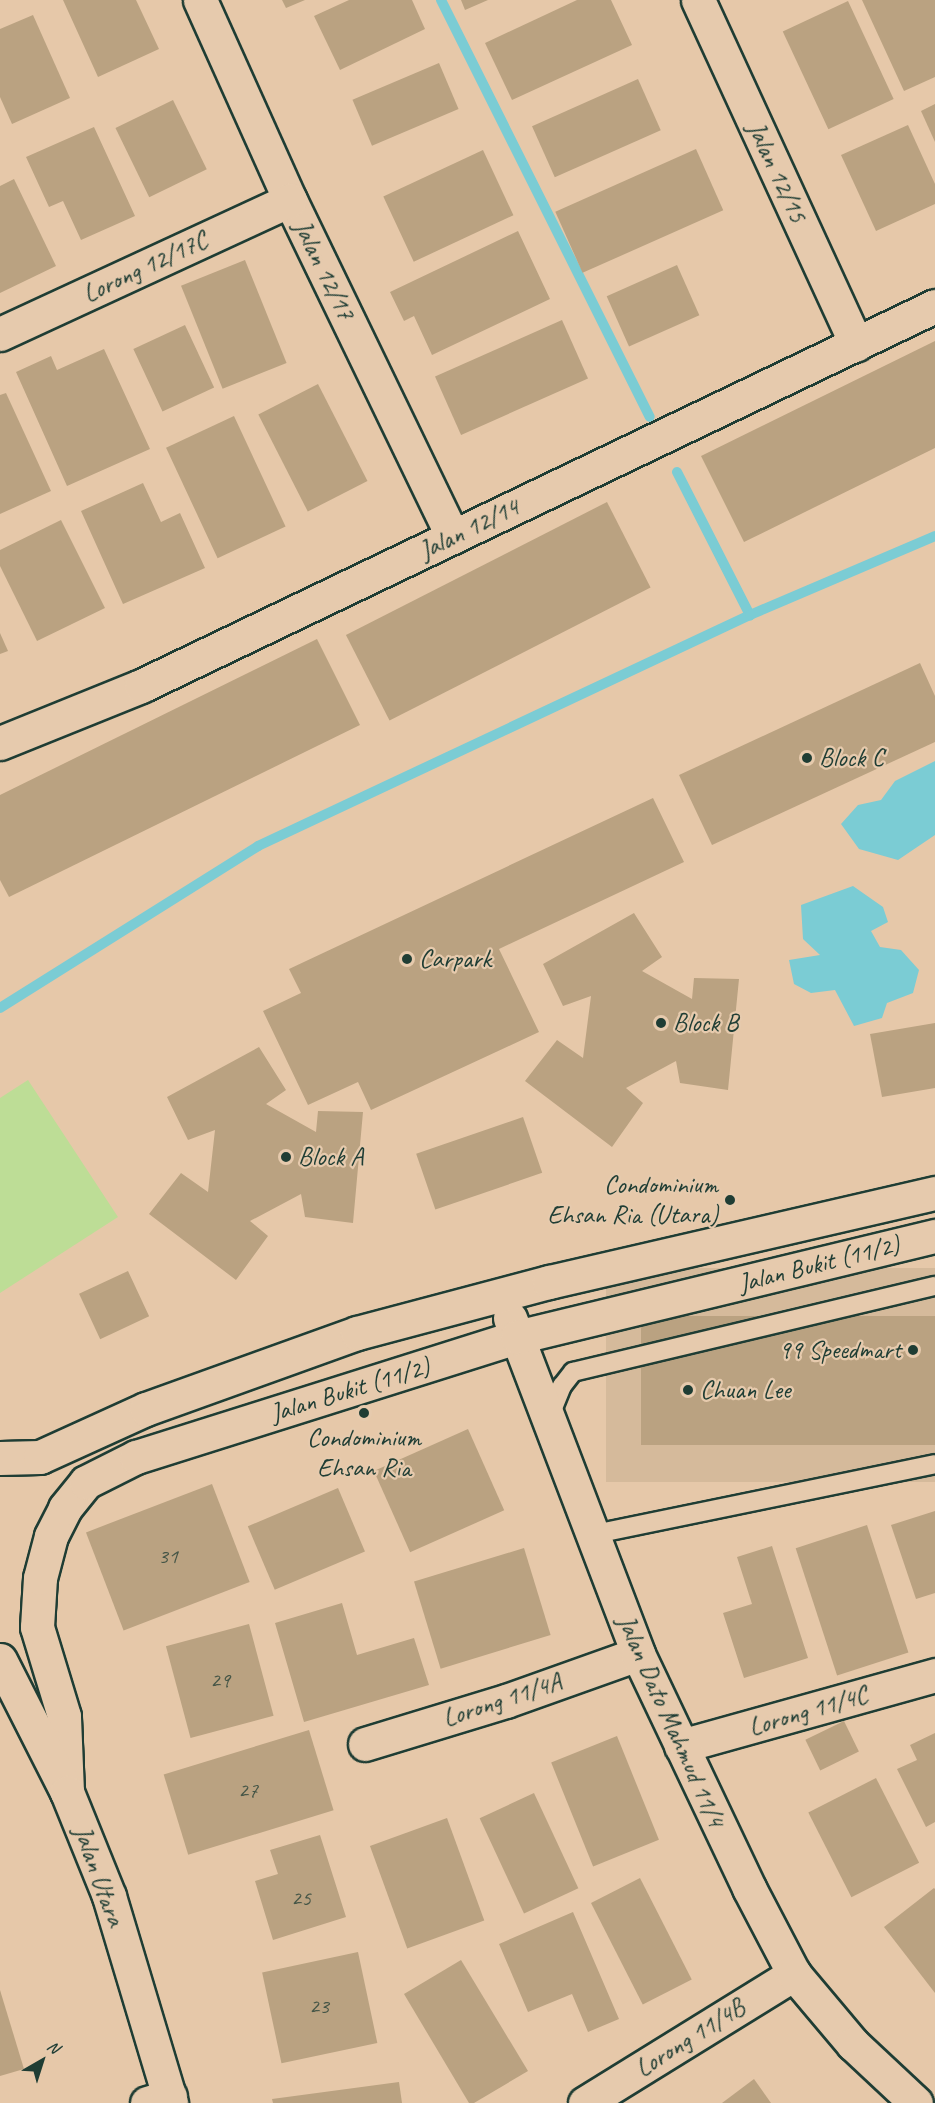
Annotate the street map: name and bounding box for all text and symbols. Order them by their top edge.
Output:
street label: Jalan 12/15 [740,117,814,227]
street label: Jalan 12/17 [286,215,362,325]
street label: Lorong 12/17C [78,225,212,309]
street label: Jalan 12/14 [414,491,524,567]
place label: Block C [819,742,884,774]
marker: Block C [800,751,814,765]
place label: Carpark [419,943,491,975]
marker: Carpark [400,952,414,966]
place label: Block B [673,1007,739,1039]
marker: Block B [654,1016,668,1030]
place label: Block A [298,1141,363,1173]
marker: Block A [279,1150,293,1164]
place label: Condominium Ehsan Ria (Utara) [548,1169,718,1230]
marker: Condominium Ehsan Ria (Utara) [723,1193,737,1207]
street label: Jalan Bukit (11/2) [735,1229,903,1299]
place label: 99 Speedmart [779,1334,901,1366]
marker: 99 Speedmart [906,1343,920,1357]
street label: Jalan Bukit (11/2) [266,1351,434,1429]
place label: Chuan Lee [700,1374,790,1406]
marker: Chuan Lee [681,1383,695,1397]
marker: Condominium Ehsan Ria [357,1406,371,1420]
place label: Condominium Ehsan Ria [307,1422,421,1484]
house number: 31 [158,1544,178,1570]
street label: Jalan Dato Mahmud 11/4 [610,1610,732,1832]
street label: Lorong 11/4A [439,1666,565,1734]
house number: 29 [210,1668,230,1694]
street label: Lorong 11/4C [745,1679,871,1743]
house number: 27 [238,1778,258,1804]
street label: Jalan Utara [66,1821,132,1931]
house number: 25 [291,1886,311,1912]
street label: Lorong 11/4B [629,1992,751,2084]
house number: 23 [309,1994,329,2020]
north arrow [12,2031,72,2091]
text: N [43,2036,63,2058]

